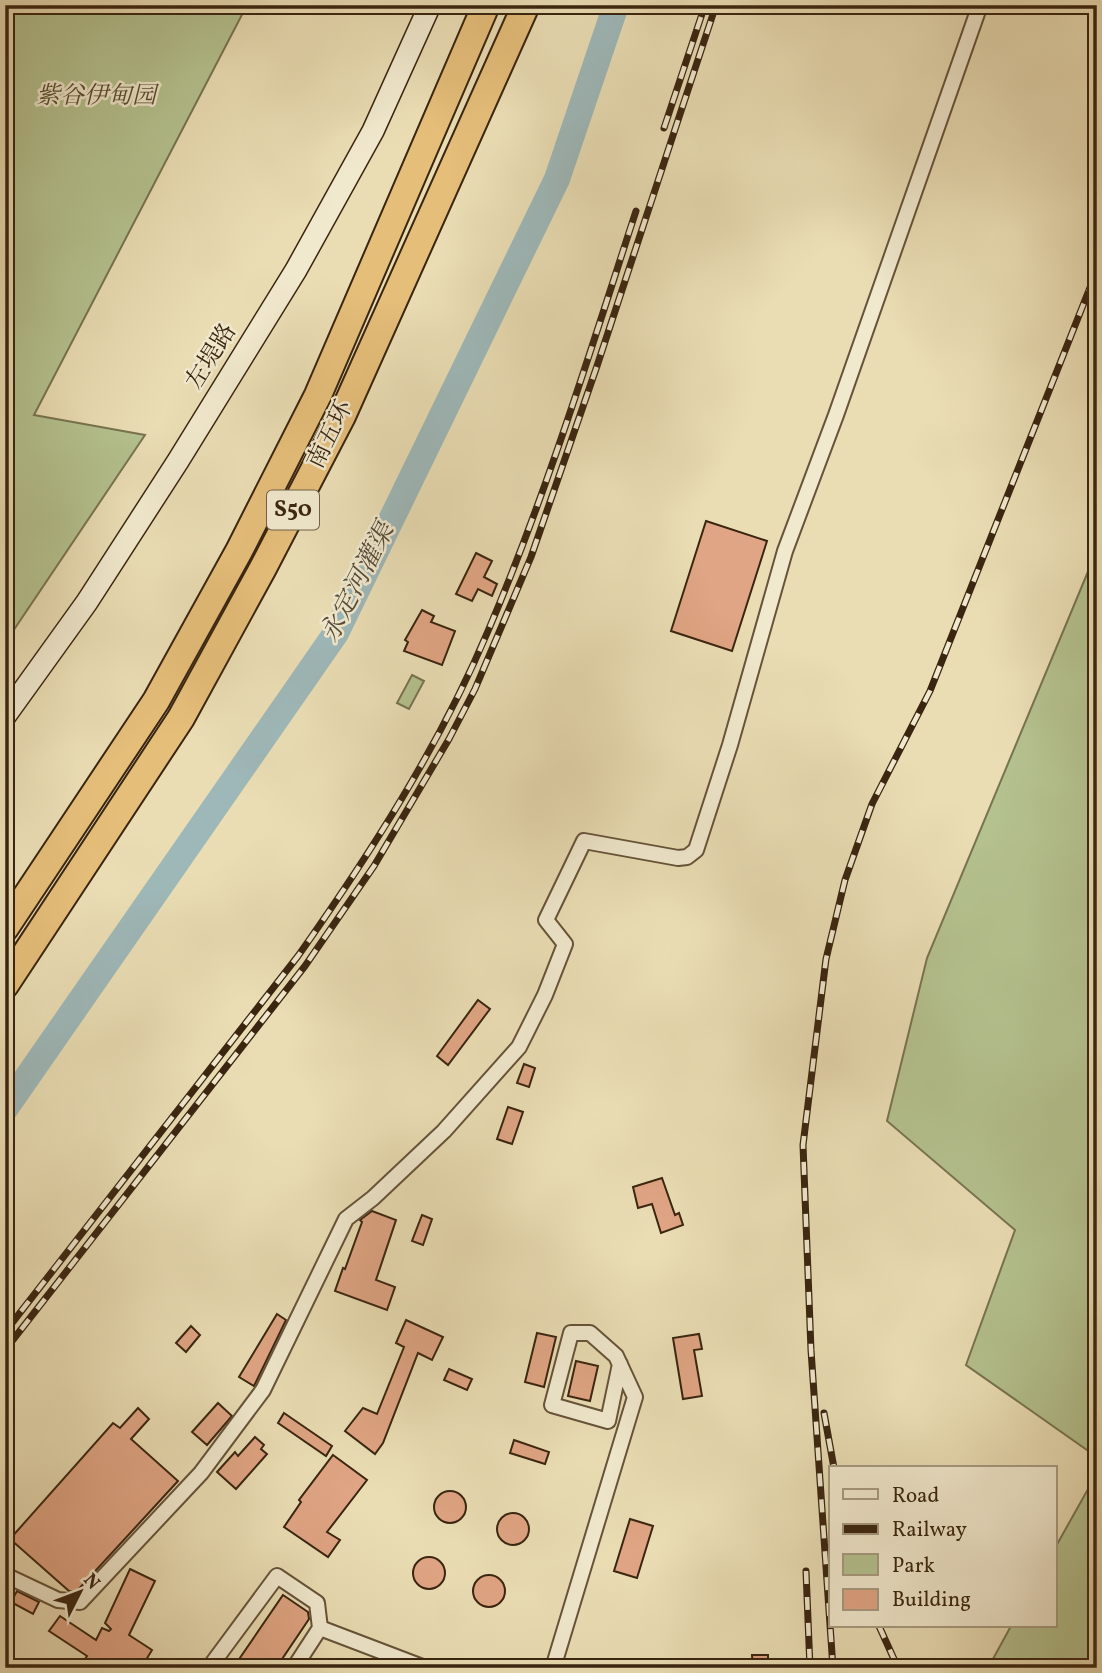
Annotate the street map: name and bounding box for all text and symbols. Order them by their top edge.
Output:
park label: 紫谷伊甸园 [36,80,160,114]
street label: 左堤路 [179,317,245,397]
street label: 南五环 [300,395,362,475]
road number: S50 [267,490,319,530]
water label: 永定河灌渠 [312,514,405,649]
legend [829,1466,1056,1628]
text: Road [892,1482,939,1511]
text: Railway [892,1516,968,1545]
text: Park [892,1552,935,1581]
north arrow [46,1558,116,1628]
text: N [77,1568,106,1596]
text: Building [892,1586,971,1615]

